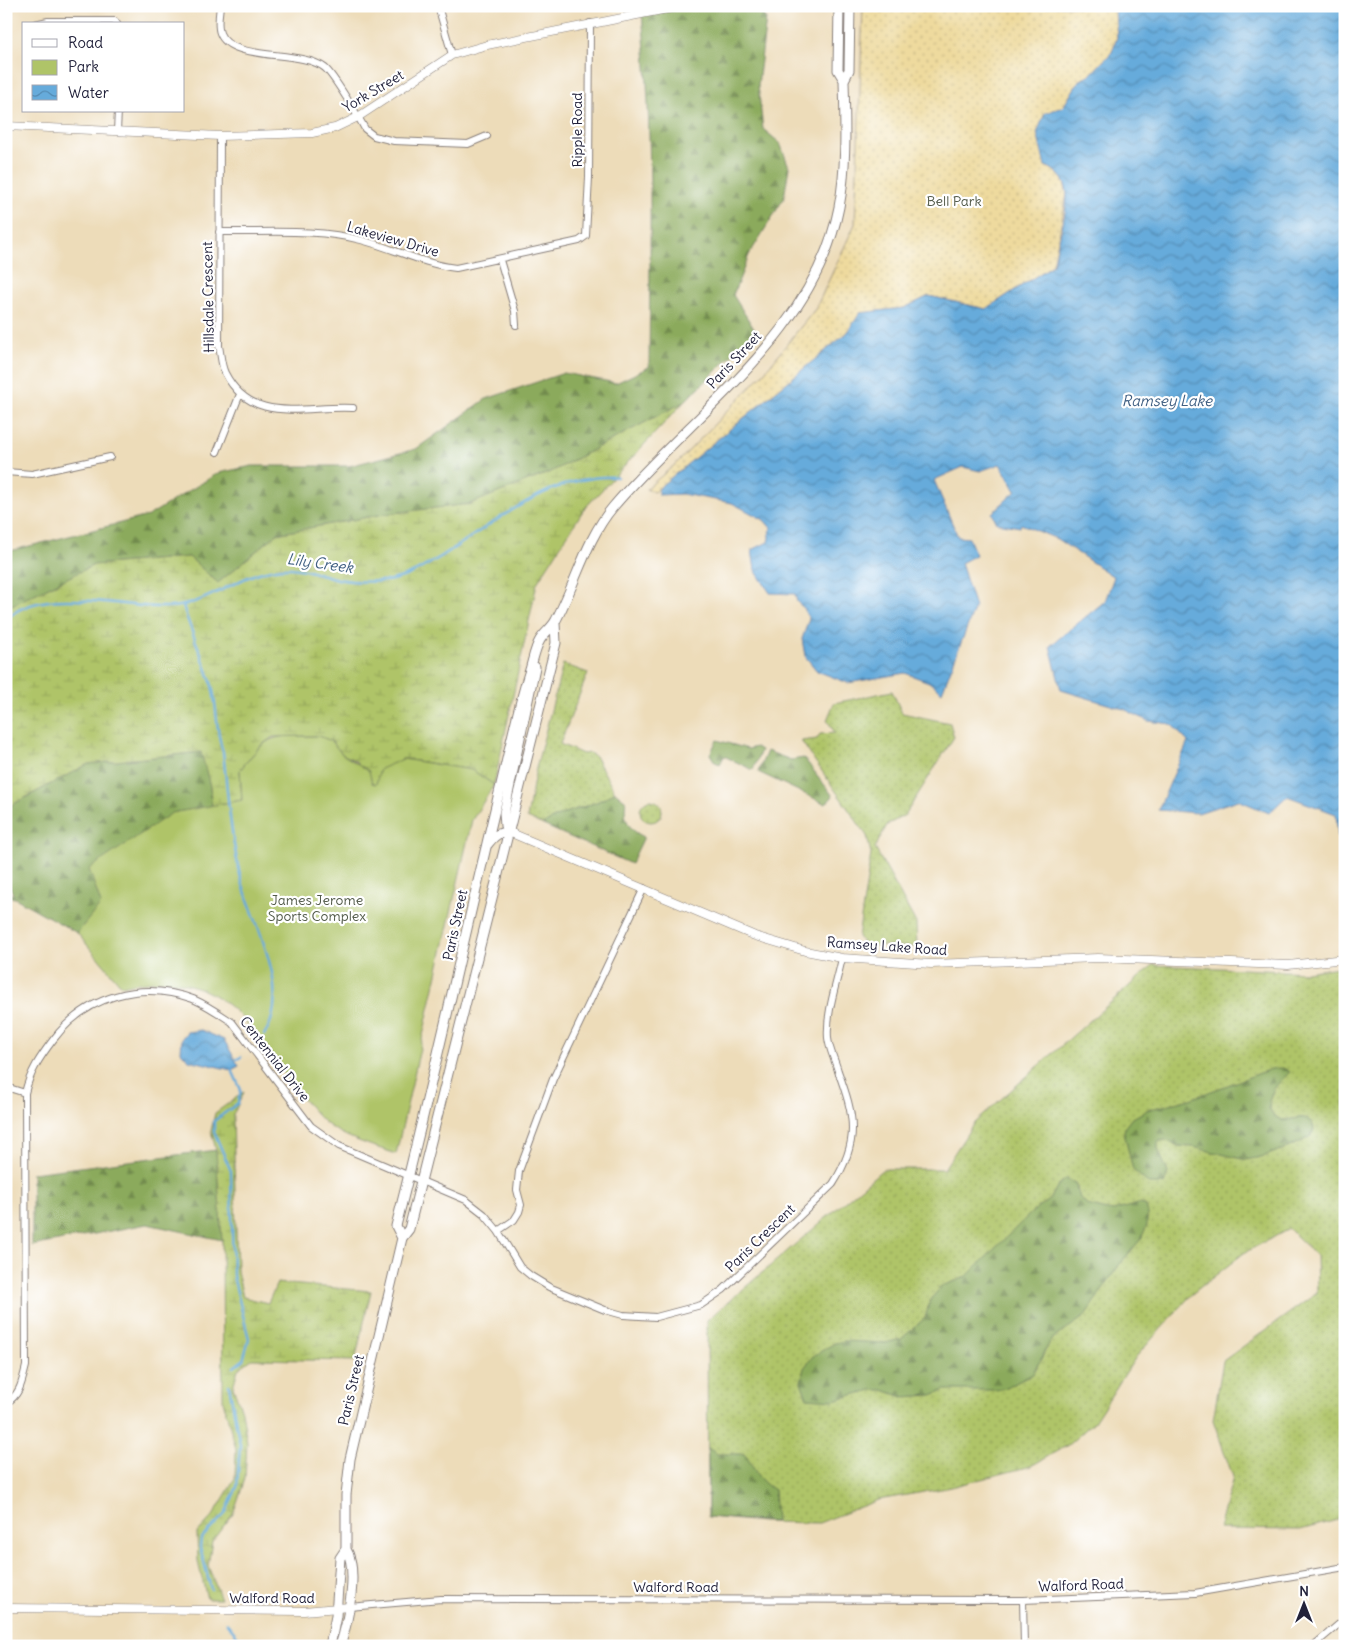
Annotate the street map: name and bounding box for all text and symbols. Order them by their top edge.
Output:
legend [22,22,185,112]
text: Road [68,33,103,52]
text: Park [68,57,99,76]
street label: York Street [339,66,407,116]
text: Water [68,83,109,102]
street label: Ripple Road [568,93,586,167]
park label: Bell Park [926,192,982,210]
street label: Lakeview Drive [345,217,441,261]
street label: Hillsdale Crescent [198,241,218,353]
street label: Paris Street [703,327,765,392]
water label: Ramsey Lake [1122,391,1213,410]
water label: Lily Creek [286,549,355,577]
street label: Paris Street [439,888,471,962]
park label: James Jerome Sports Complex [268,891,366,925]
street label: Ramsey Lake Road [826,933,948,959]
street label: Centennial Drive [236,1013,314,1105]
street label: Paris Crescent [721,1200,799,1276]
street label: Paris Street [334,1353,368,1427]
street label: Walford Road [1038,1575,1124,1595]
street label: Walford Road [633,1578,719,1596]
north arrow [1278,1580,1328,1630]
text: N [1299,1582,1309,1600]
street label: Walford Road [229,1589,315,1607]

